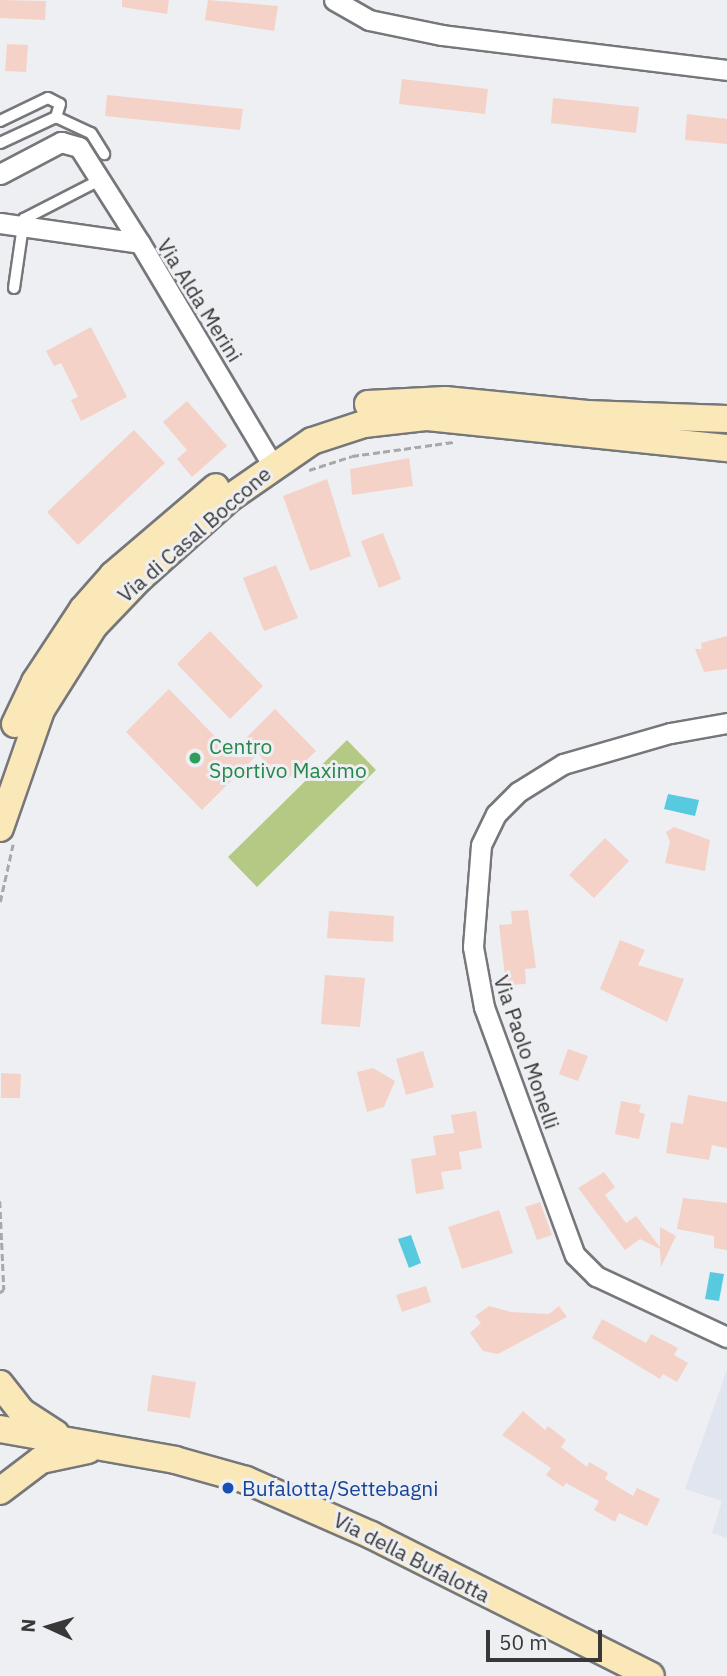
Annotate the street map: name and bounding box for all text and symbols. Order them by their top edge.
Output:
street label: Via Alda Merini [152,234,248,366]
street label: Via di Casal Boccone [112,461,276,607]
place label: Centro Sportivo Maximo [209,733,367,783]
marker: Centro Sportivo Maximo [187,750,203,766]
street label: Via Paolo Monelli [489,972,565,1132]
place label: Bufalotta/Settebagni [242,1475,438,1501]
marker: Bufalotta/Settebagni [220,1480,236,1496]
street label: Via della Bufalotta [330,1507,494,1607]
north arrow [14,1592,84,1662]
scale bar [489,1616,604,1660]
text: N [16,1618,41,1633]
text: 50 m [499,1628,548,1656]

